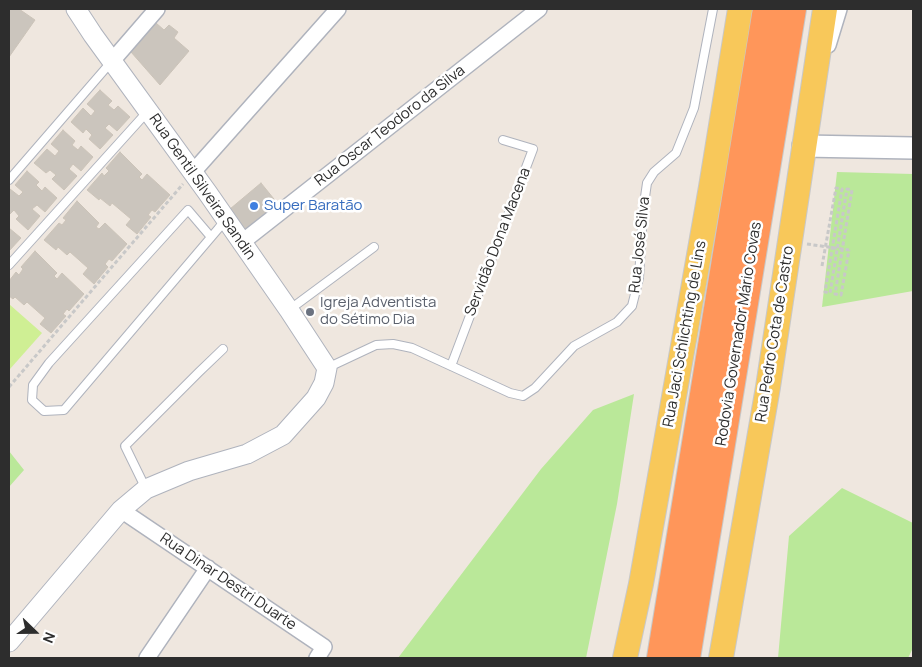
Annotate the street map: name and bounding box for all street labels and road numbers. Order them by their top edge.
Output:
street label: Rua Oscar Teodoro da Silva [311,62,469,190]
street label: Rua Gentil Silveira Sandin [145,111,259,263]
street label: Servidão Dona Macena [461,165,535,319]
street label: Rua José Silva [626,196,654,294]
street label: Rodovia Governador Mário Covas [712,221,766,447]
street label: Rua Jaci Schlichting de Lins [660,239,710,429]
street label: Rua Pedro Cota de Castro [752,245,798,423]
street label: Rua Dinar Destri Duarte [156,530,300,634]

